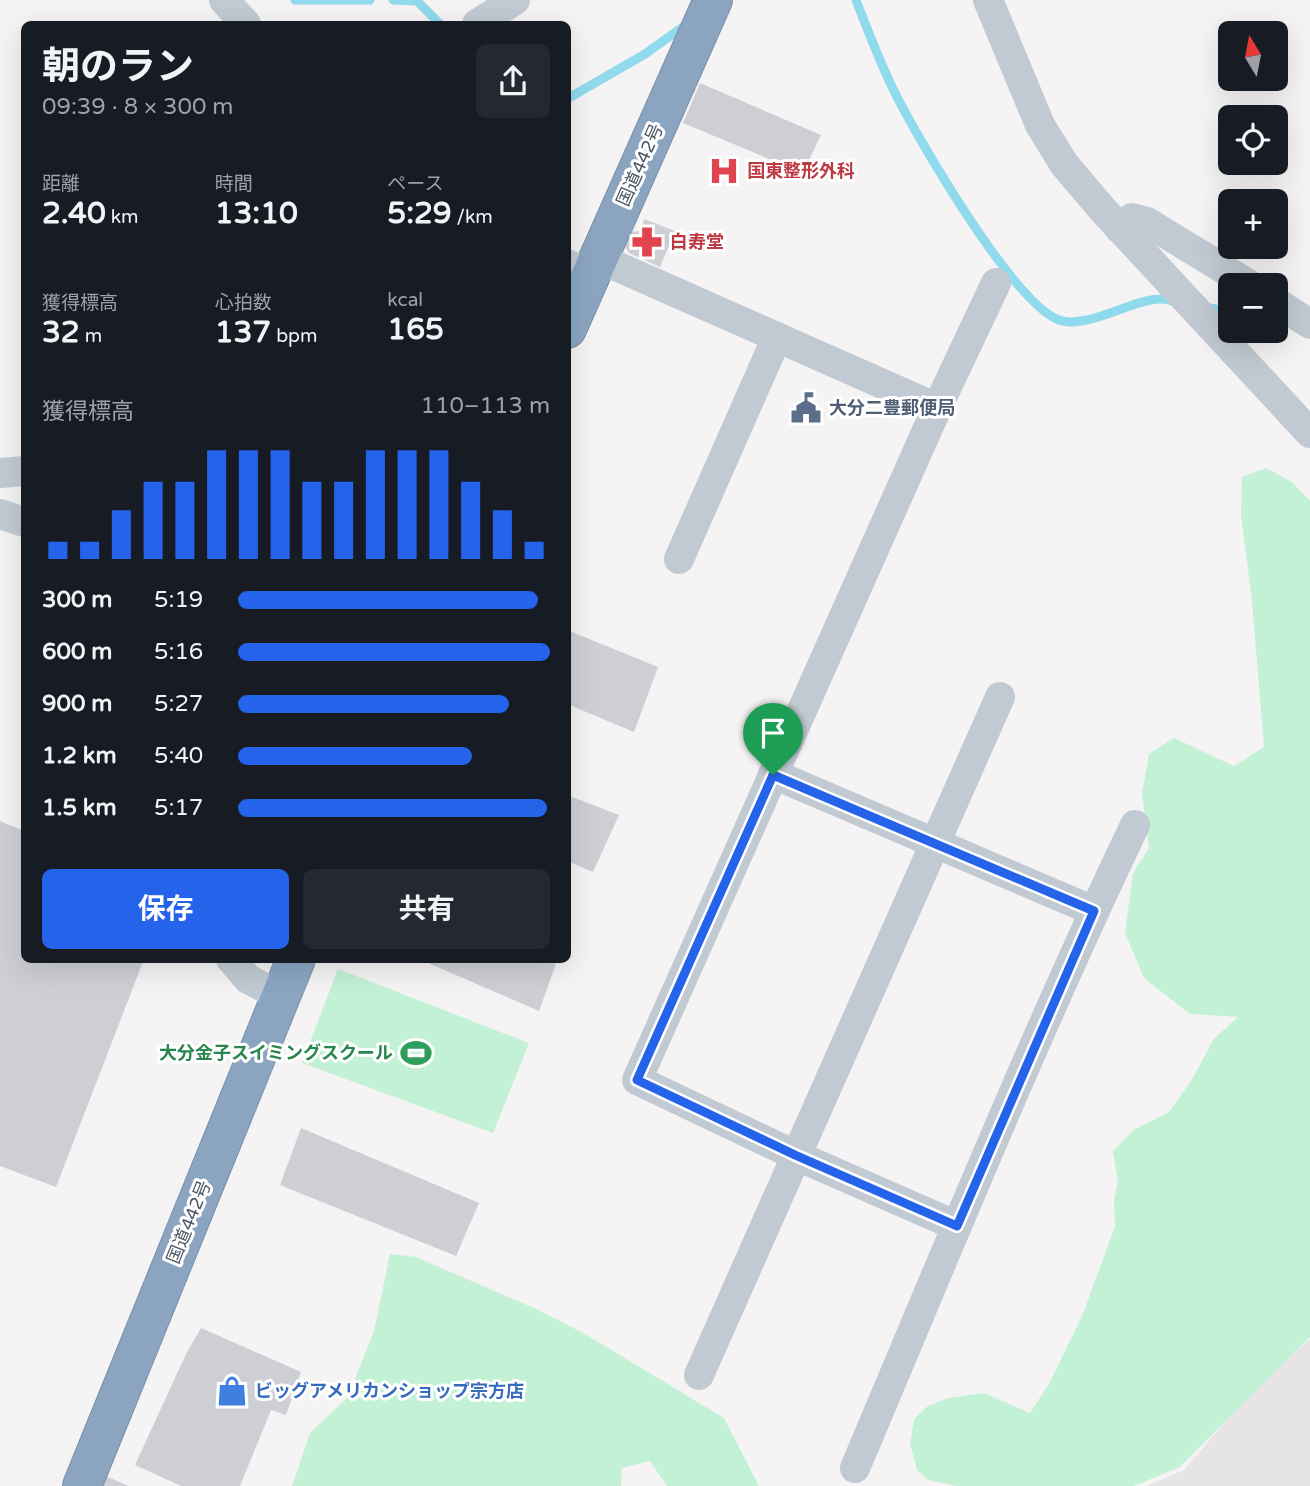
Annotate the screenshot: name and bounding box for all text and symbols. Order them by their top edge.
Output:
north arrow [1218,21,1288,91]
map controls [1218,21,1288,343]
text: 朝のラン [42,44,194,90]
button: share [476,44,550,118]
text: 09:39 · 8 × 300 m [42,93,233,121]
button: locate [1218,105,1288,175]
street label: 国道442号 [612,120,668,210]
hospital icon: 国東整形外科 [707,154,741,188]
place label: 国東整形外科 [747,160,855,182]
text: 距離 [42,173,80,195]
text: 時間 [215,173,253,195]
text: ペース [387,173,443,195]
button: + [1218,189,1288,259]
text: 2.40 [42,195,106,232]
text: 13:10 [215,195,298,232]
text: 5:29 [387,195,452,232]
text: km [106,206,138,228]
text: /km [452,206,493,228]
pharmacy icon: 白寿堂 [630,225,664,259]
place label: 白寿堂 [670,231,724,253]
button: − [1218,273,1288,343]
text: kcal [387,289,423,311]
text: 獲得標高 [42,292,118,314]
text: 心拍数 [215,292,272,314]
text: 165 [387,311,444,348]
text: 32 [42,314,80,351]
text: 137 [215,314,271,351]
text: m [80,325,102,347]
text: bpm [271,325,318,347]
public building icon: 大分二豊郵便局 [789,391,823,425]
text: 110–113 m [421,392,550,420]
place label: 大分二豊郵便局 [829,397,955,419]
text: 獲得標高 [42,398,134,426]
text: 300 m [42,586,112,614]
text: 5:19 [154,586,203,614]
text: 600 m [42,638,112,666]
text: 5:16 [154,638,203,666]
text: 900 m [42,690,112,718]
text: 5:27 [154,690,203,718]
pin [743,703,803,775]
icon: arrive [754,714,792,752]
text: 1.2 km [42,742,117,770]
text: 5:40 [154,742,203,770]
text: 1.5 km [42,794,117,822]
text: 5:17 [154,794,203,822]
button: 保存 [42,869,289,949]
button: 共有 [303,869,550,949]
sports icon: 大分金子スイミングスクール [399,1036,433,1070]
place label: 大分金子スイミングスクール [159,1042,393,1064]
street label: 国道442号 [162,1177,216,1267]
shop icon: ビッグアメリカンショップ宗方店 [215,1374,249,1408]
place label: ビッグアメリカンショップ宗方店 [255,1380,524,1402]

